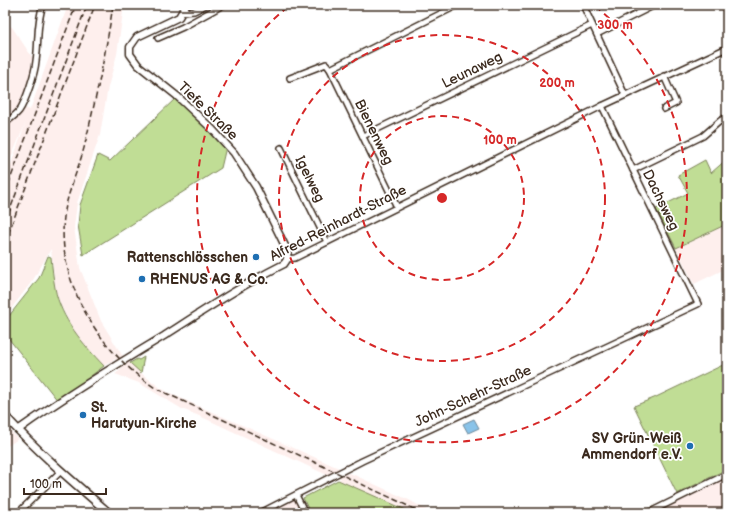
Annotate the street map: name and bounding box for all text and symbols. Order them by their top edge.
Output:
text: 300 m [597,18,633,33]
street label: Leunaweg [439,48,505,92]
text: 200 m [539,76,575,91]
street label: Tiefe Straße [175,78,241,144]
street label: Bienenweg [351,96,397,168]
text: 100 m [483,133,517,148]
street label: Igelweg [292,153,328,205]
street label: Dachsweg [639,167,683,233]
street label: Alfred-Reinhardt-Straße [267,181,409,265]
centre of rings [435,191,449,205]
place label: Rattenschlösschen [127,249,248,266]
marker: Rattenschlösschen [251,252,261,262]
place label: RHENUS AG & Co. [150,271,268,288]
marker: RHENUS AG & Co. [137,274,147,284]
street label: John-Schehr-Straße [412,362,534,430]
place label: St. Harutyun-Kirche [91,399,197,432]
marker: St. Harutyun-Kirche [78,410,88,420]
place label: SV Grün-Weiß Ammendorf e.V. [581,430,682,463]
marker: SV Grün-Weiß Ammendorf e.V. [685,441,695,451]
scale bar [24,470,106,496]
text: 100 m [30,477,62,492]

